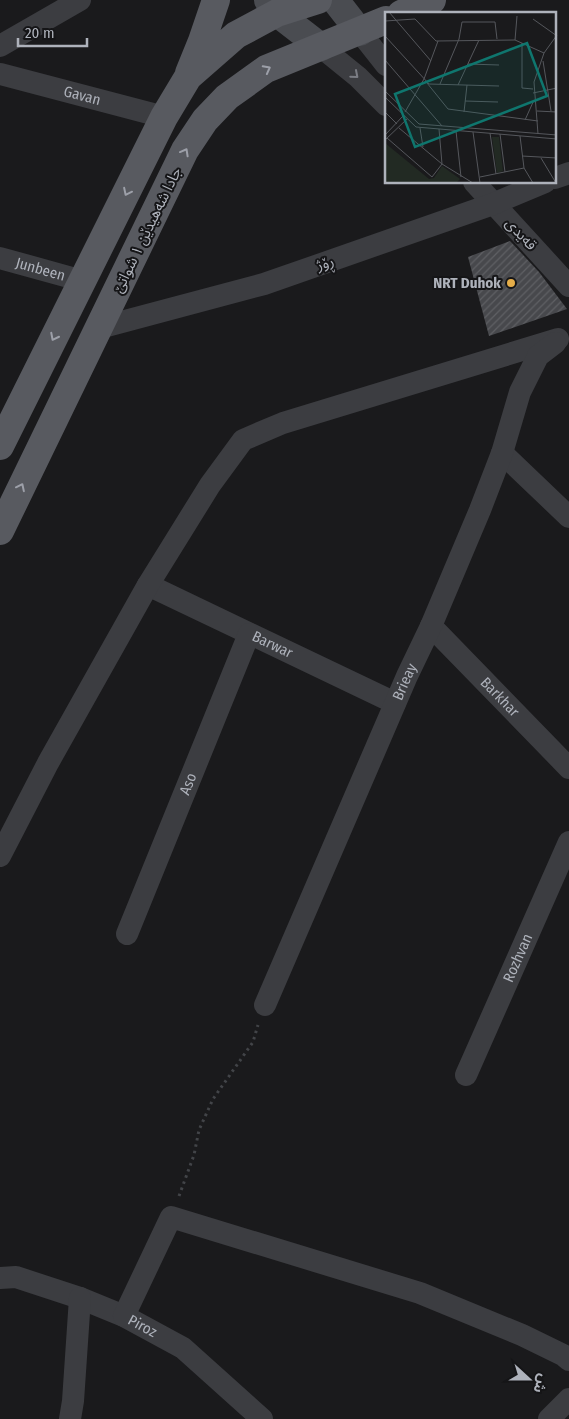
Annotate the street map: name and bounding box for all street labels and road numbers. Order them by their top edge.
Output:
street label: Gavan [62,82,103,109]
street label: جادا شەهیدێن ١ شواتێ [109,164,185,296]
street label: قەیدی [502,214,541,254]
street label: ڕۆژ [313,252,337,278]
street label: Junbeen [14,254,67,285]
street label: Barwar [249,627,297,662]
street label: Brieay [389,660,421,703]
street label: Barkhar [477,673,524,721]
street label: Aso [176,770,201,798]
street label: Rozhvan [499,931,536,985]
street label: Piroz [125,1311,160,1341]

